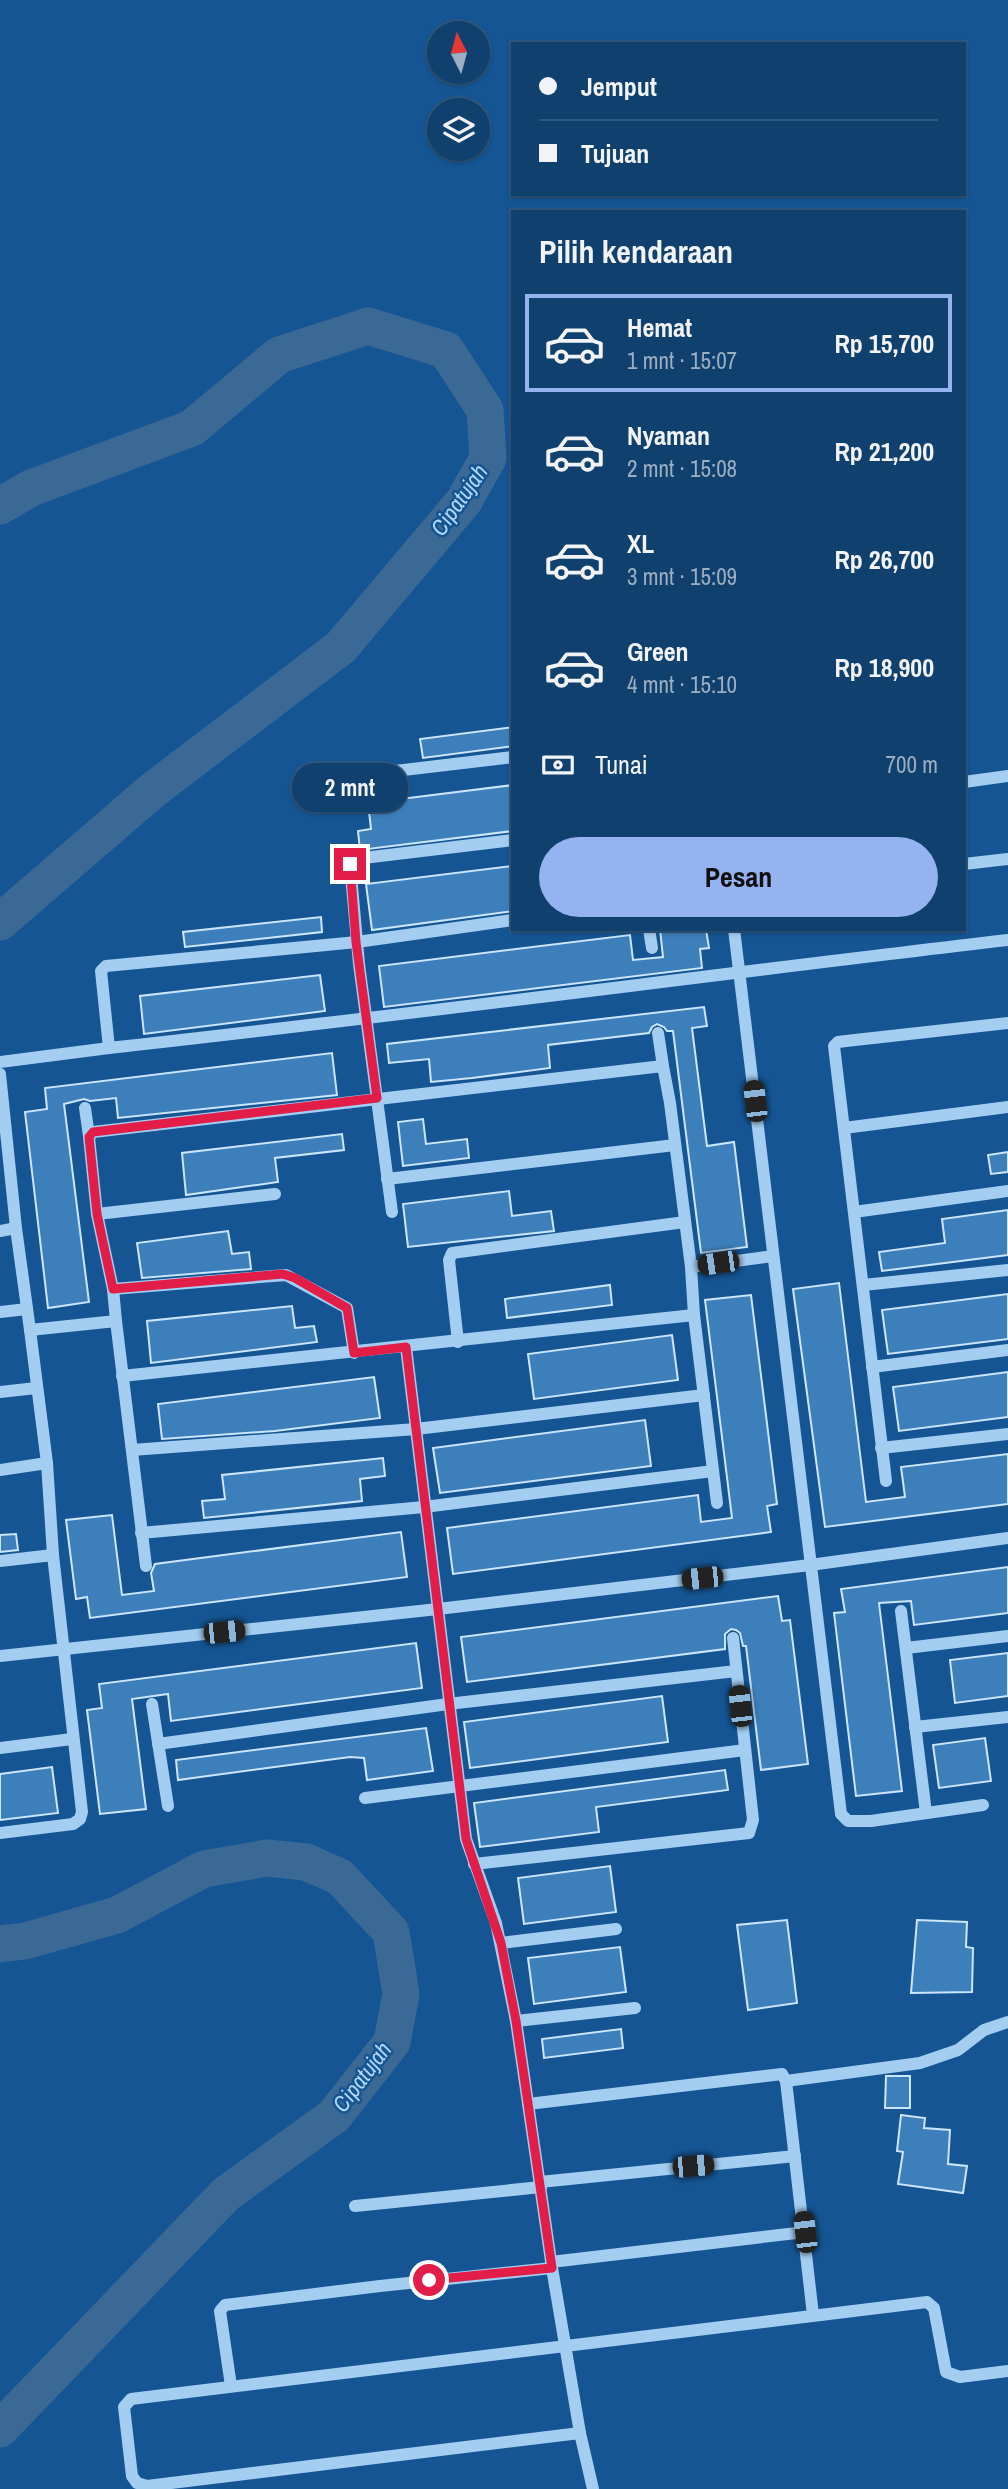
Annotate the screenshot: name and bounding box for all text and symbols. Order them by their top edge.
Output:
north arrow [427,21,490,84]
map controls [427,21,490,161]
text: Jemput [581,69,657,104]
button: layers [427,98,490,161]
text: Tujuan [581,136,649,171]
text: Pilih kendaraan [539,230,733,273]
text: Hemat [627,310,692,345]
icon: car [543,312,606,375]
text: Rp 15,700 [834,326,934,361]
text: 1 mnt · 15:07 [627,345,737,376]
text: Nyaman [627,418,710,453]
icon: car [543,420,606,483]
text: Rp 21,200 [834,434,934,469]
text: 2 mnt · 15:08 [627,453,737,484]
water label: Cipatujah [423,458,494,542]
text: XL [627,526,654,561]
icon: car [543,528,606,591]
text: Rp 26,700 [834,542,934,577]
text: 3 mnt · 15:09 [627,561,737,592]
text: Green [627,634,689,669]
icon: car [543,636,606,699]
text: Rp 18,900 [834,650,934,685]
text: 4 mnt · 15:10 [627,669,737,700]
icon: cash [539,746,577,784]
text: Tunai [595,747,648,782]
text: 700 m [886,749,938,780]
callout: 2 mnt [292,762,408,812]
text: 2 mnt [325,772,375,803]
button: Pesan [539,837,938,917]
route end [334,848,366,880]
car [743,1079,768,1123]
car [696,1250,741,1276]
car [681,1565,724,1591]
car [203,1619,246,1645]
car [728,1684,753,1728]
water label: Cipatujah [325,2035,398,2118]
car [672,2154,715,2178]
car [793,2210,818,2254]
route start [413,2264,445,2296]

